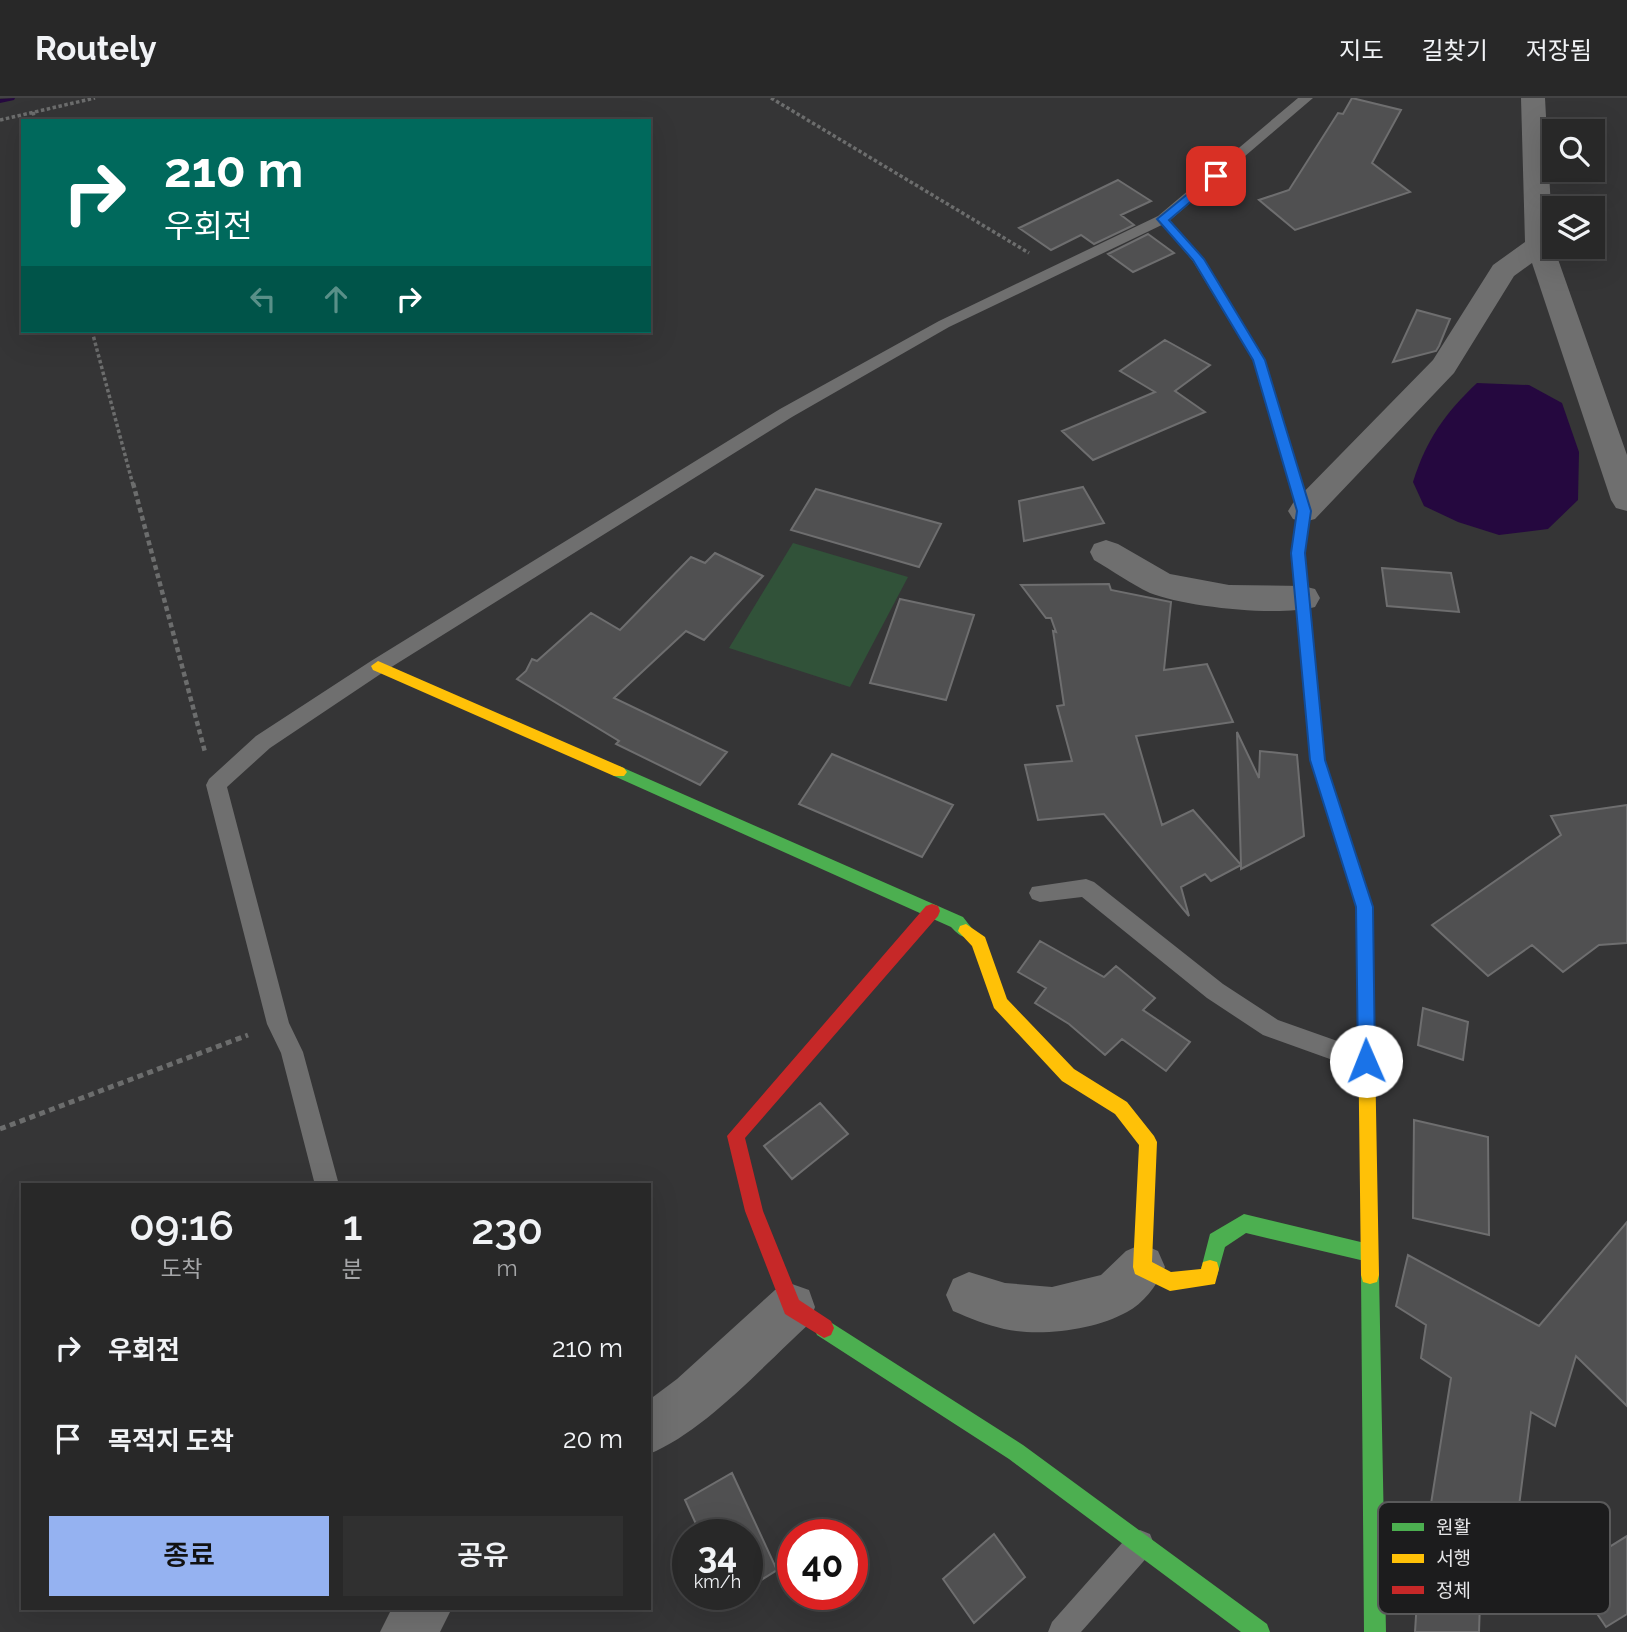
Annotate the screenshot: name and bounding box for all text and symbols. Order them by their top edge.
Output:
text: Routely [35,29,157,68]
text: 지도 [1339,36,1384,65]
text: 길찾기 [1422,36,1488,65]
text: 저장됨 [1526,36,1592,65]
map controls [1542,119,1605,259]
button: search [1542,119,1605,182]
text: 210 m [164,141,303,198]
pin [1186,146,1246,206]
icon: right [49,147,140,238]
icon: arrive [1197,157,1235,195]
button: layers [1542,196,1605,259]
text: 우회전 [164,207,252,244]
icon: left [244,280,282,318]
icon: ahead [317,280,355,318]
icon: right [390,280,428,318]
position arrow [1329,1024,1403,1098]
text: 09:16 [129,1201,234,1250]
text: 1 [343,1201,363,1250]
text: 230 [471,1205,543,1254]
text: m [497,1254,518,1281]
text: 도착 [160,1255,203,1282]
text: 분 [342,1255,363,1282]
icon: right [49,1329,87,1367]
text: 210 m [552,1333,623,1363]
text: 우회전 [108,1335,180,1365]
icon: arrive [49,1420,87,1458]
text: 20 m [563,1424,623,1454]
text: 목적지 도착 [108,1426,234,1456]
legend [1378,1502,1610,1614]
button: 종료 [49,1516,329,1596]
button: 공유 [343,1516,623,1596]
text: 원활 [1436,1516,1471,1538]
speed limit sign: 40 [777,1519,868,1610]
text: 34 [698,1535,737,1576]
text: 서행 [1436,1547,1471,1569]
text: km/h [694,1571,741,1592]
text: 정체 [1436,1579,1471,1601]

